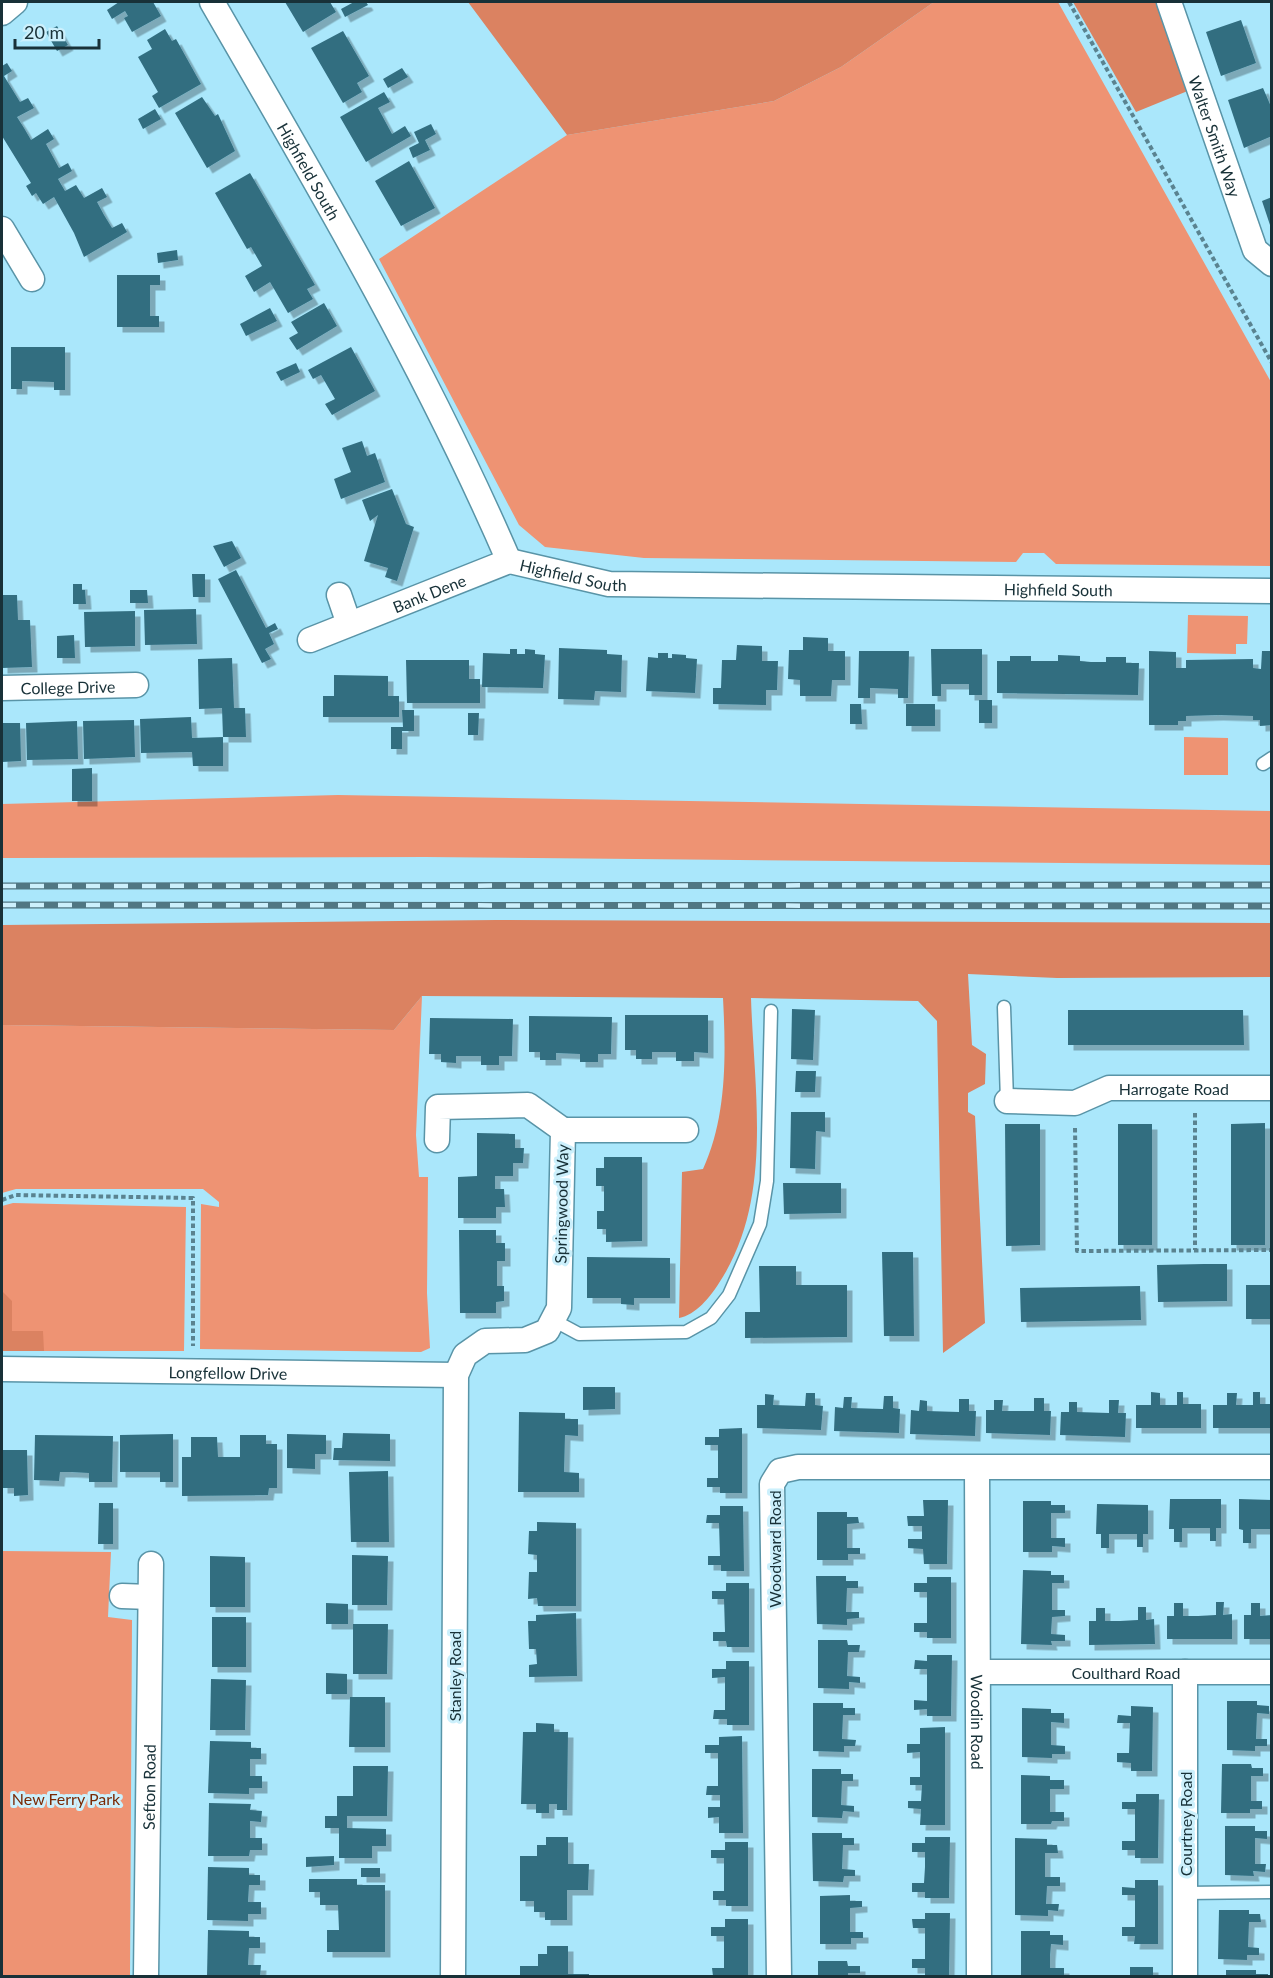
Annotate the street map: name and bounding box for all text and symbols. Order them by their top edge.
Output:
scale bar [15,12,99,50]
text: 20 m [24,21,64,43]
street label: Walter Smith Way [1186,73,1246,200]
street label: Highfield South [274,119,344,223]
street label: Highfield South [518,554,627,594]
street label: Bank Dene [390,570,468,616]
street label: Highfield South [1004,579,1113,599]
street label: College Drive [21,676,115,697]
street label: Harrogate Road [1119,1079,1229,1098]
street label: Springwood Way [550,1143,572,1264]
street label: Longfellow Drive [168,1362,288,1382]
street label: Woodward Road [765,1490,784,1608]
street label: Stanley Road [445,1631,464,1721]
street label: Coulthard Road [1071,1663,1181,1682]
street label: Woodin Road [968,1674,988,1770]
street label: Sefton Road [138,1744,158,1830]
street label: Courtney Road [1176,1772,1195,1876]
park label: New Ferry Park [12,1789,121,1808]

